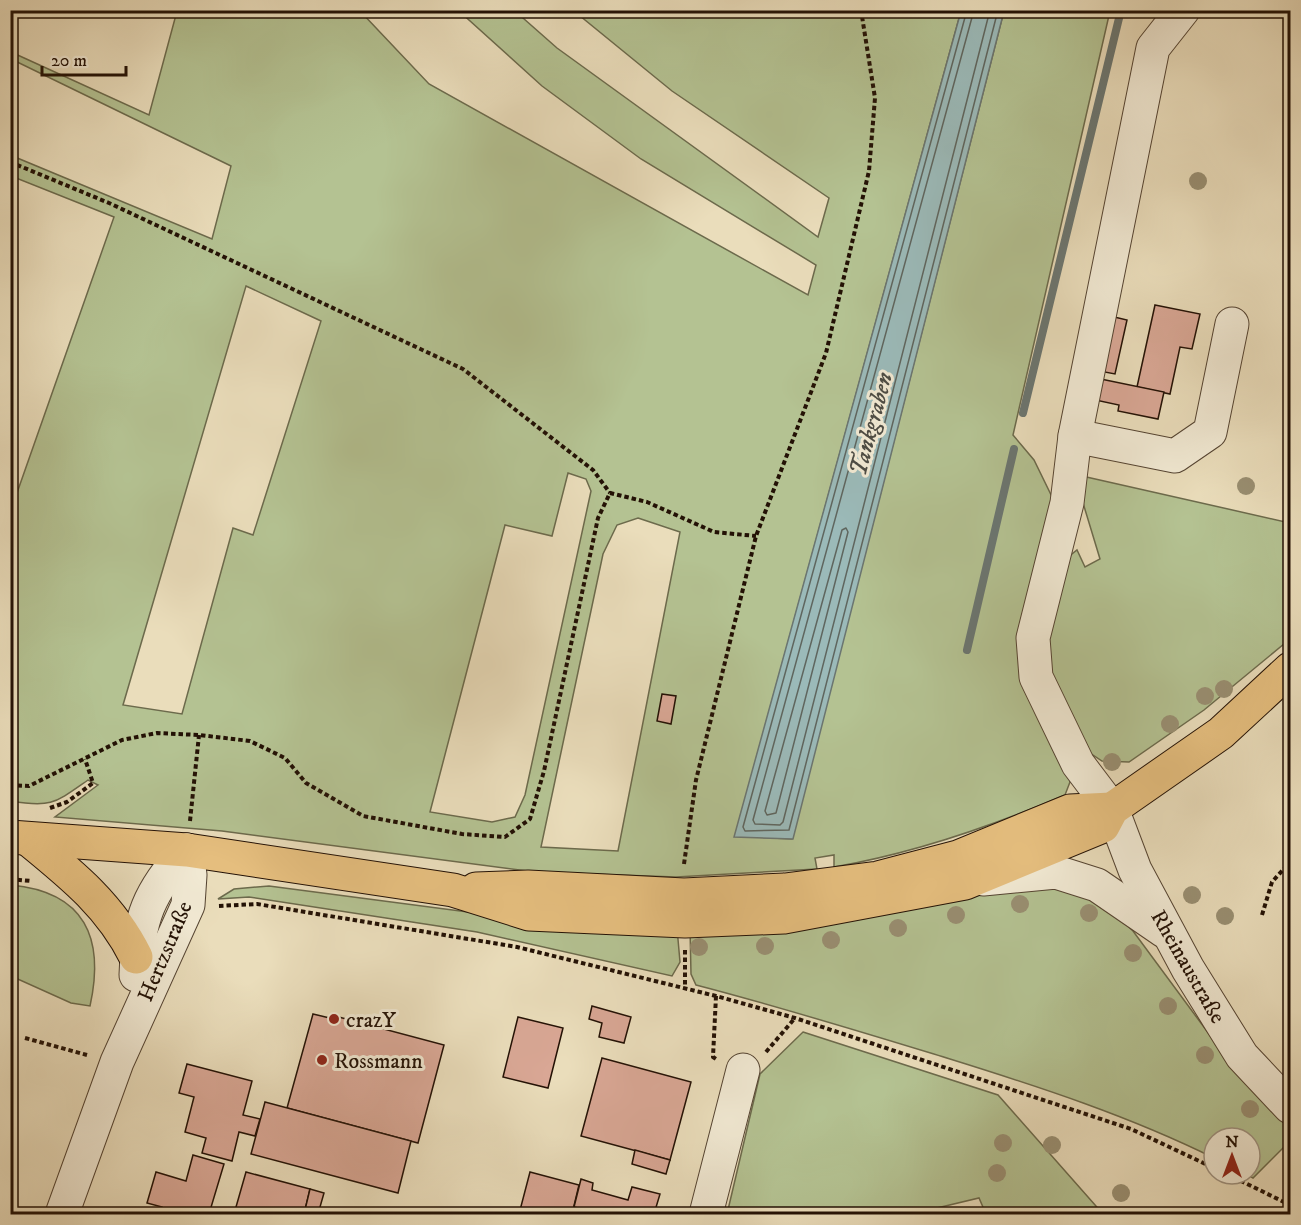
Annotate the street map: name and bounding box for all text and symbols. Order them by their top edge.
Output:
scale bar [42,39,126,77]
text: 20 m [51,50,87,72]
water label: Tankgraben [844,369,900,479]
street label: Hertzstraße [132,897,199,1006]
street label: Rheinaustraße [1144,905,1231,1028]
place label: crazY [346,1007,397,1034]
marker: crazY [327,1012,341,1026]
place label: Rossmann [334,1048,423,1075]
marker: Rossmann [315,1053,329,1067]
north arrow [1202,1126,1262,1186]
text: N [1225,1132,1239,1152]

